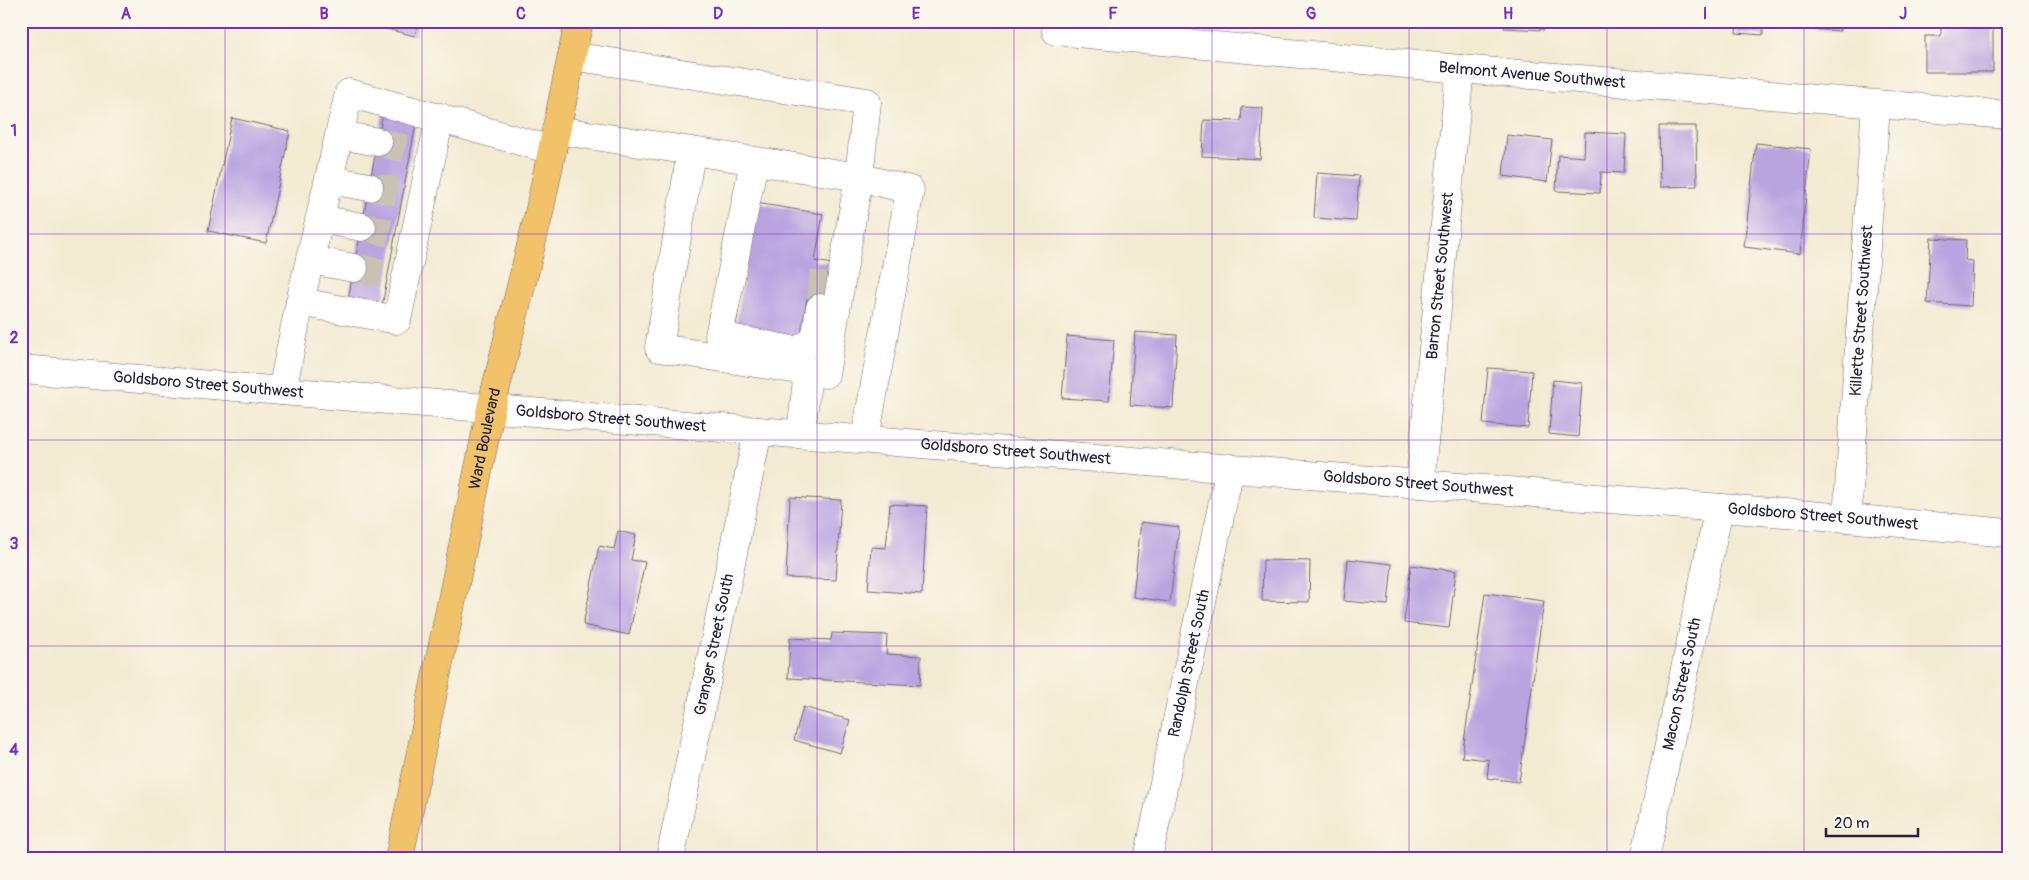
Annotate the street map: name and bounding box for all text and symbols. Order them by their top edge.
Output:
text: A [121,4,132,24]
text: B [319,4,329,24]
text: C [516,4,526,24]
text: D [713,4,723,24]
text: E [912,4,921,24]
text: F [1108,4,1118,24]
text: G [1306,4,1317,24]
text: H [1503,4,1513,24]
text: I [1703,4,1707,24]
text: J [1899,4,1907,24]
street label: Belmont Avenue Southwest [1438,57,1627,93]
text: 1 [11,121,17,141]
street label: Barron Street Southwest [1422,191,1458,360]
street label: Killette Street Southwest [1846,224,1878,397]
text: 2 [10,328,19,348]
street label: Goldsboro Street Southwest [112,367,305,403]
street label: Ward Boulevard [465,386,506,491]
street label: Goldsboro Street Southwest [515,401,708,437]
street label: Goldsboro Street Southwest [920,434,1112,469]
street label: Goldsboro Street Southwest [1322,466,1515,501]
street label: Goldsboro Street Southwest [1727,499,1920,535]
text: 3 [10,534,19,554]
street label: Granger Street South [690,572,738,717]
street label: Randolph Street South [1164,587,1214,739]
street label: Macon Street South [1658,616,1706,752]
text: 4 [9,740,19,760]
scale bar [1826,805,1919,837]
text: 20 m [1834,814,1869,833]

